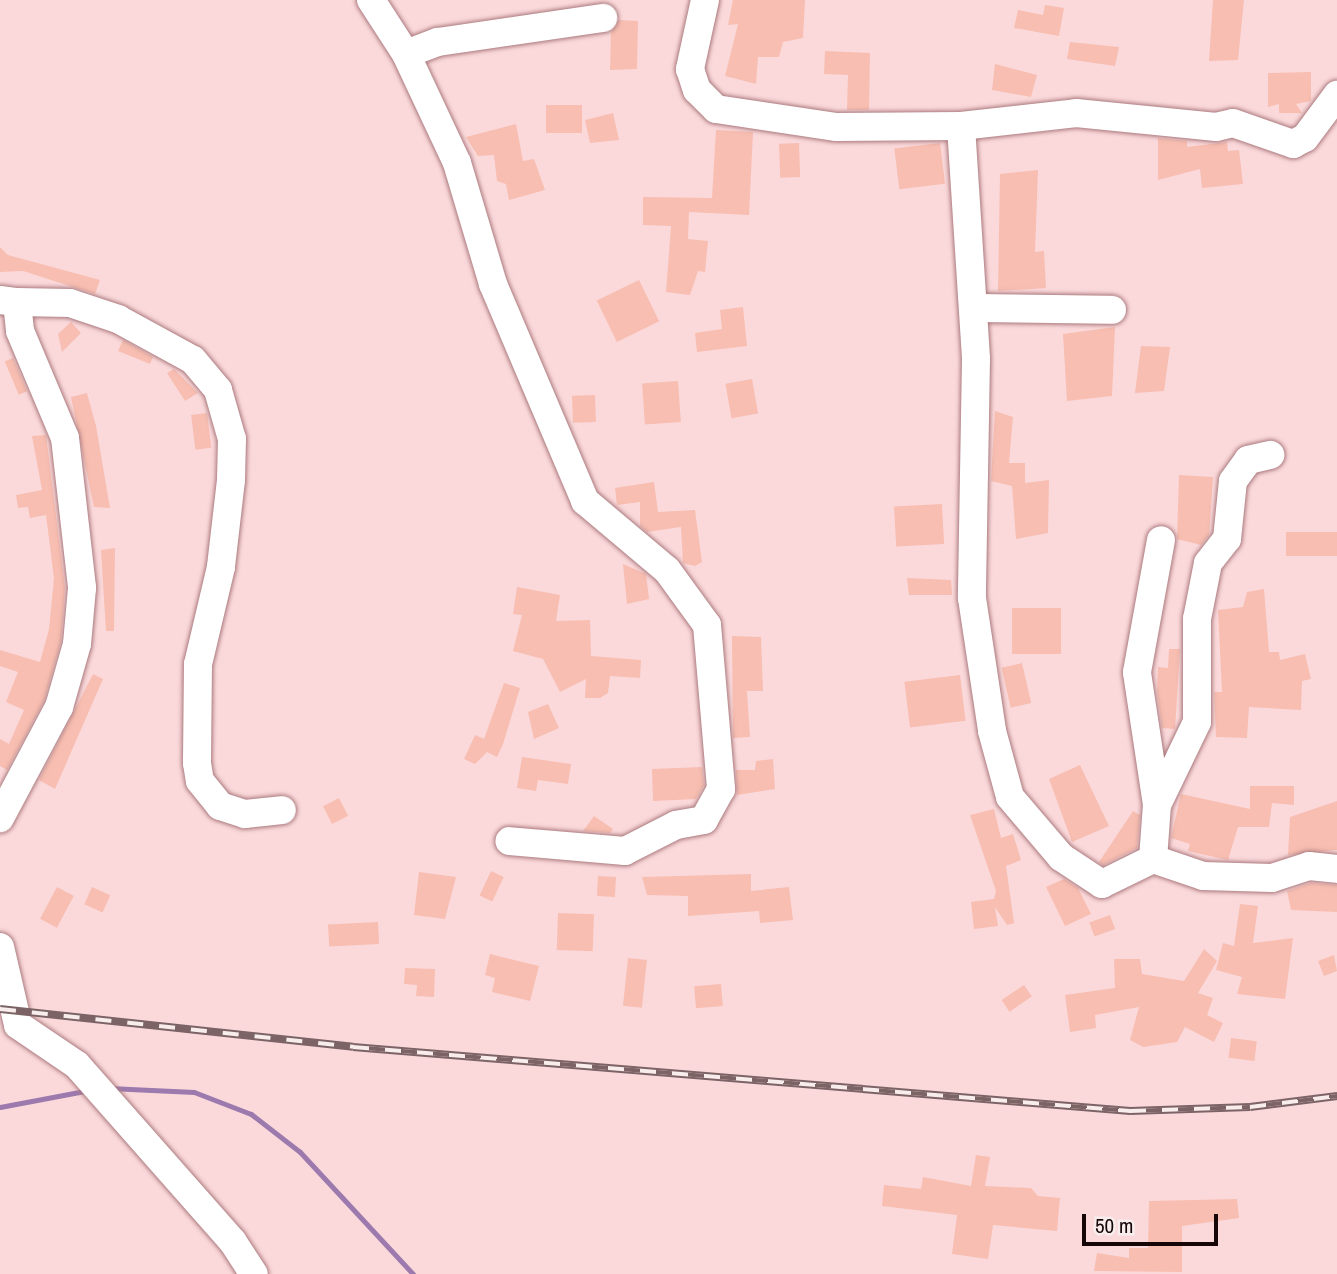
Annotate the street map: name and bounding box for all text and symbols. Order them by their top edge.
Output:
scale bar [1085,1200,1222,1244]
text: 50 m [1095,1211,1133,1240]

